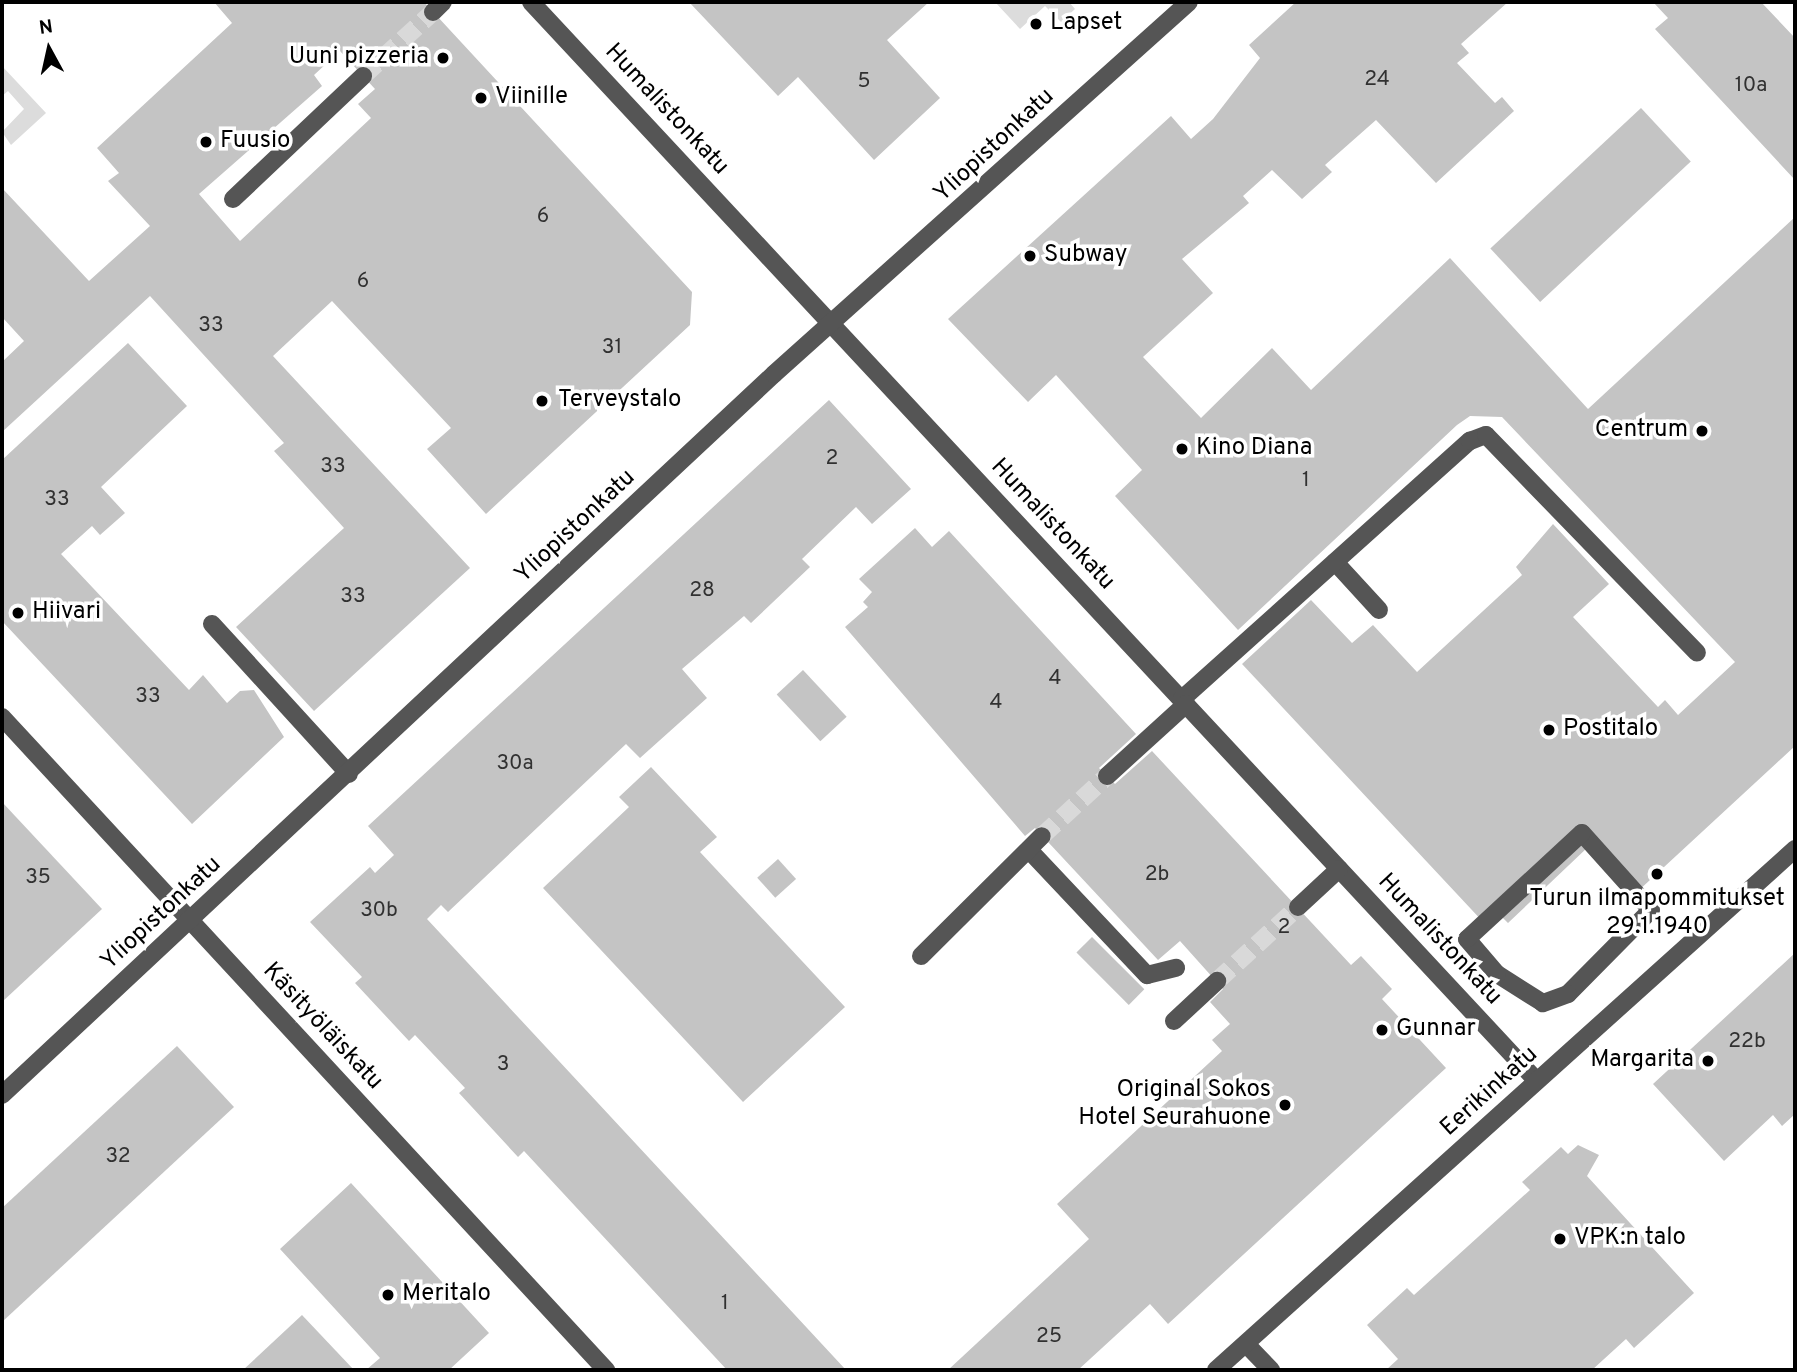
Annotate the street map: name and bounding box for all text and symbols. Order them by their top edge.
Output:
place label: Lapset [1050,10,1122,38]
north arrow [14,14,84,84]
text: N [38,15,55,41]
marker: Lapset [1028,16,1044,32]
street label: Humalistonkatu [598,38,734,182]
place label: Uuni pizzeria [289,44,429,72]
marker: Uuni pizzeria [435,50,451,66]
house number: 24 [1364,67,1390,93]
house number: 5 [857,69,871,95]
house number: 10a [1735,73,1767,99]
street label: Yliopistonkatu [929,83,1061,209]
place label: Viinille [495,84,568,112]
marker: Viinille [473,90,489,106]
place label: Fuusio [220,128,290,156]
marker: Fuusio [198,134,214,150]
house number: 6 [537,204,549,230]
place label: Subway [1044,242,1127,270]
marker: Subway [1022,248,1038,264]
house number: 6 [357,269,369,295]
house number: 33 [198,313,224,339]
house number: 31 [602,335,622,361]
place label: Terveystalo [558,387,682,415]
marker: Terveystalo [532,391,552,411]
place label: Centrum [1595,417,1688,445]
marker: Centrum [1694,423,1710,439]
place label: Kino Diana [1196,435,1312,463]
marker: Kino Diana [1174,441,1190,457]
house number: 2 [826,446,838,472]
street label: Humalistonkatu [984,453,1120,597]
house number: 33 [320,454,346,480]
street label: Yliopistonkatu [510,464,642,590]
house number: 1 [1302,468,1310,494]
house number: 33 [44,487,70,513]
house number: 28 [689,578,715,604]
house number: 33 [340,584,366,610]
place label: Hiivari [32,599,101,627]
marker: Hiivari [10,605,26,621]
house number: 4 [1048,666,1062,692]
house number: 33 [135,684,161,710]
house number: 4 [989,690,1003,716]
place label: Postitalo [1563,716,1658,744]
marker: Postitalo [1541,722,1557,738]
house number: 30a [497,751,533,777]
street label: Yliopistonkatu [96,851,228,977]
house number: 2b [1145,862,1169,888]
house number: 35 [25,865,51,891]
marker: Turun ilmapommitukset 29.1.1940 [1649,866,1665,882]
street label: Humalistonkatu [1371,868,1507,1012]
place label: Turun ilmapommitukset 29.1.1940 [1529,886,1785,942]
house number: 30b [360,898,398,924]
house number: 2 [1278,915,1290,941]
street label: Käsityöläiskatu [256,957,388,1097]
place label: Gunnar [1396,1016,1476,1044]
marker: Gunnar [1374,1022,1390,1038]
house number: 22b [1728,1029,1766,1055]
street label: Eerikinkatu [1435,1041,1545,1143]
place label: Margarita [1590,1047,1694,1075]
house number: 3 [497,1052,509,1078]
marker: Margarita [1700,1053,1716,1069]
place label: Original Sokos Hotel Seurahuone [1078,1077,1271,1133]
marker: Original Sokos Hotel Seurahuone [1277,1097,1293,1113]
house number: 32 [105,1144,131,1170]
place label: VPK:n talo [1574,1225,1686,1253]
marker: VPK:n talo [1552,1231,1568,1247]
place label: Meritalo [402,1281,491,1309]
marker: Meritalo [380,1287,396,1303]
house number: 1 [721,1291,729,1317]
house number: 25 [1036,1324,1062,1350]

